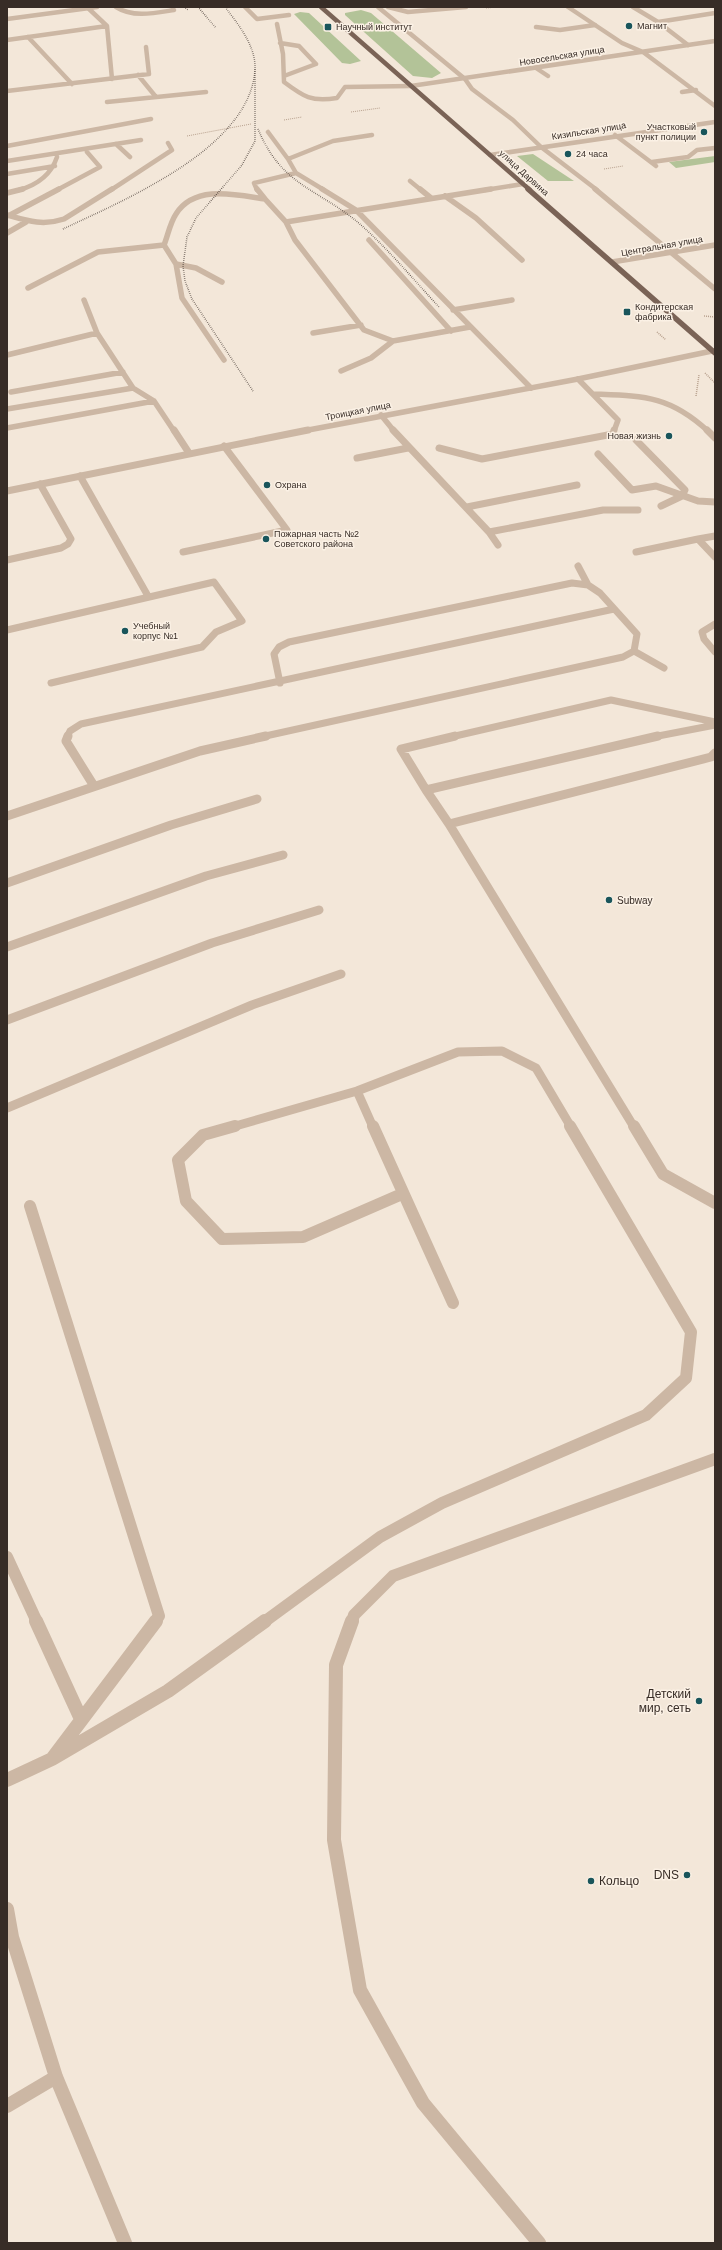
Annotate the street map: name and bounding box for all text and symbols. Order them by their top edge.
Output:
marker: Магнит [624,21,634,31]
place label: Магнит [637,21,667,31]
marker: Научный институт [323,22,333,32]
place label: Научный институт [336,22,412,32]
street label: Новосельская улица [519,44,605,68]
street label: Кизильская улица [551,120,627,142]
place label: Участковый пункт полиции [636,122,696,142]
marker: Участковый пункт полиции [699,127,709,137]
street label: улица Дарвина [497,148,551,198]
marker: 24 часа [563,149,573,159]
place label: 24 часа [576,149,608,159]
street label: Центральная улица [620,234,704,258]
place label: Кондитерская фабрика [635,302,693,322]
marker: Кондитерская фабрика [622,307,632,317]
street label: Троицкая улица [324,400,392,422]
place label: Новая жизнь [608,431,661,441]
marker: Новая жизнь [664,431,674,441]
marker: Охрана [262,480,272,490]
place label: Охрана [275,480,306,490]
place label: Пожарная часть №2 Советского района [274,529,359,549]
marker: Пожарная часть №2 Советского района [261,534,271,544]
place label: Учебный корпус №1 [133,621,178,641]
marker: Учебный корпус №1 [120,626,130,636]
marker: Subway [604,895,614,905]
place label: Subway [617,895,653,906]
place label: Детский мир, сеть [639,1687,691,1715]
marker: Детский мир, сеть [694,1696,704,1706]
place label: DNS [654,1868,679,1882]
marker: DNS [682,1870,692,1880]
place label: Кольцо [599,1874,639,1888]
marker: Кольцо [586,1876,596,1886]

